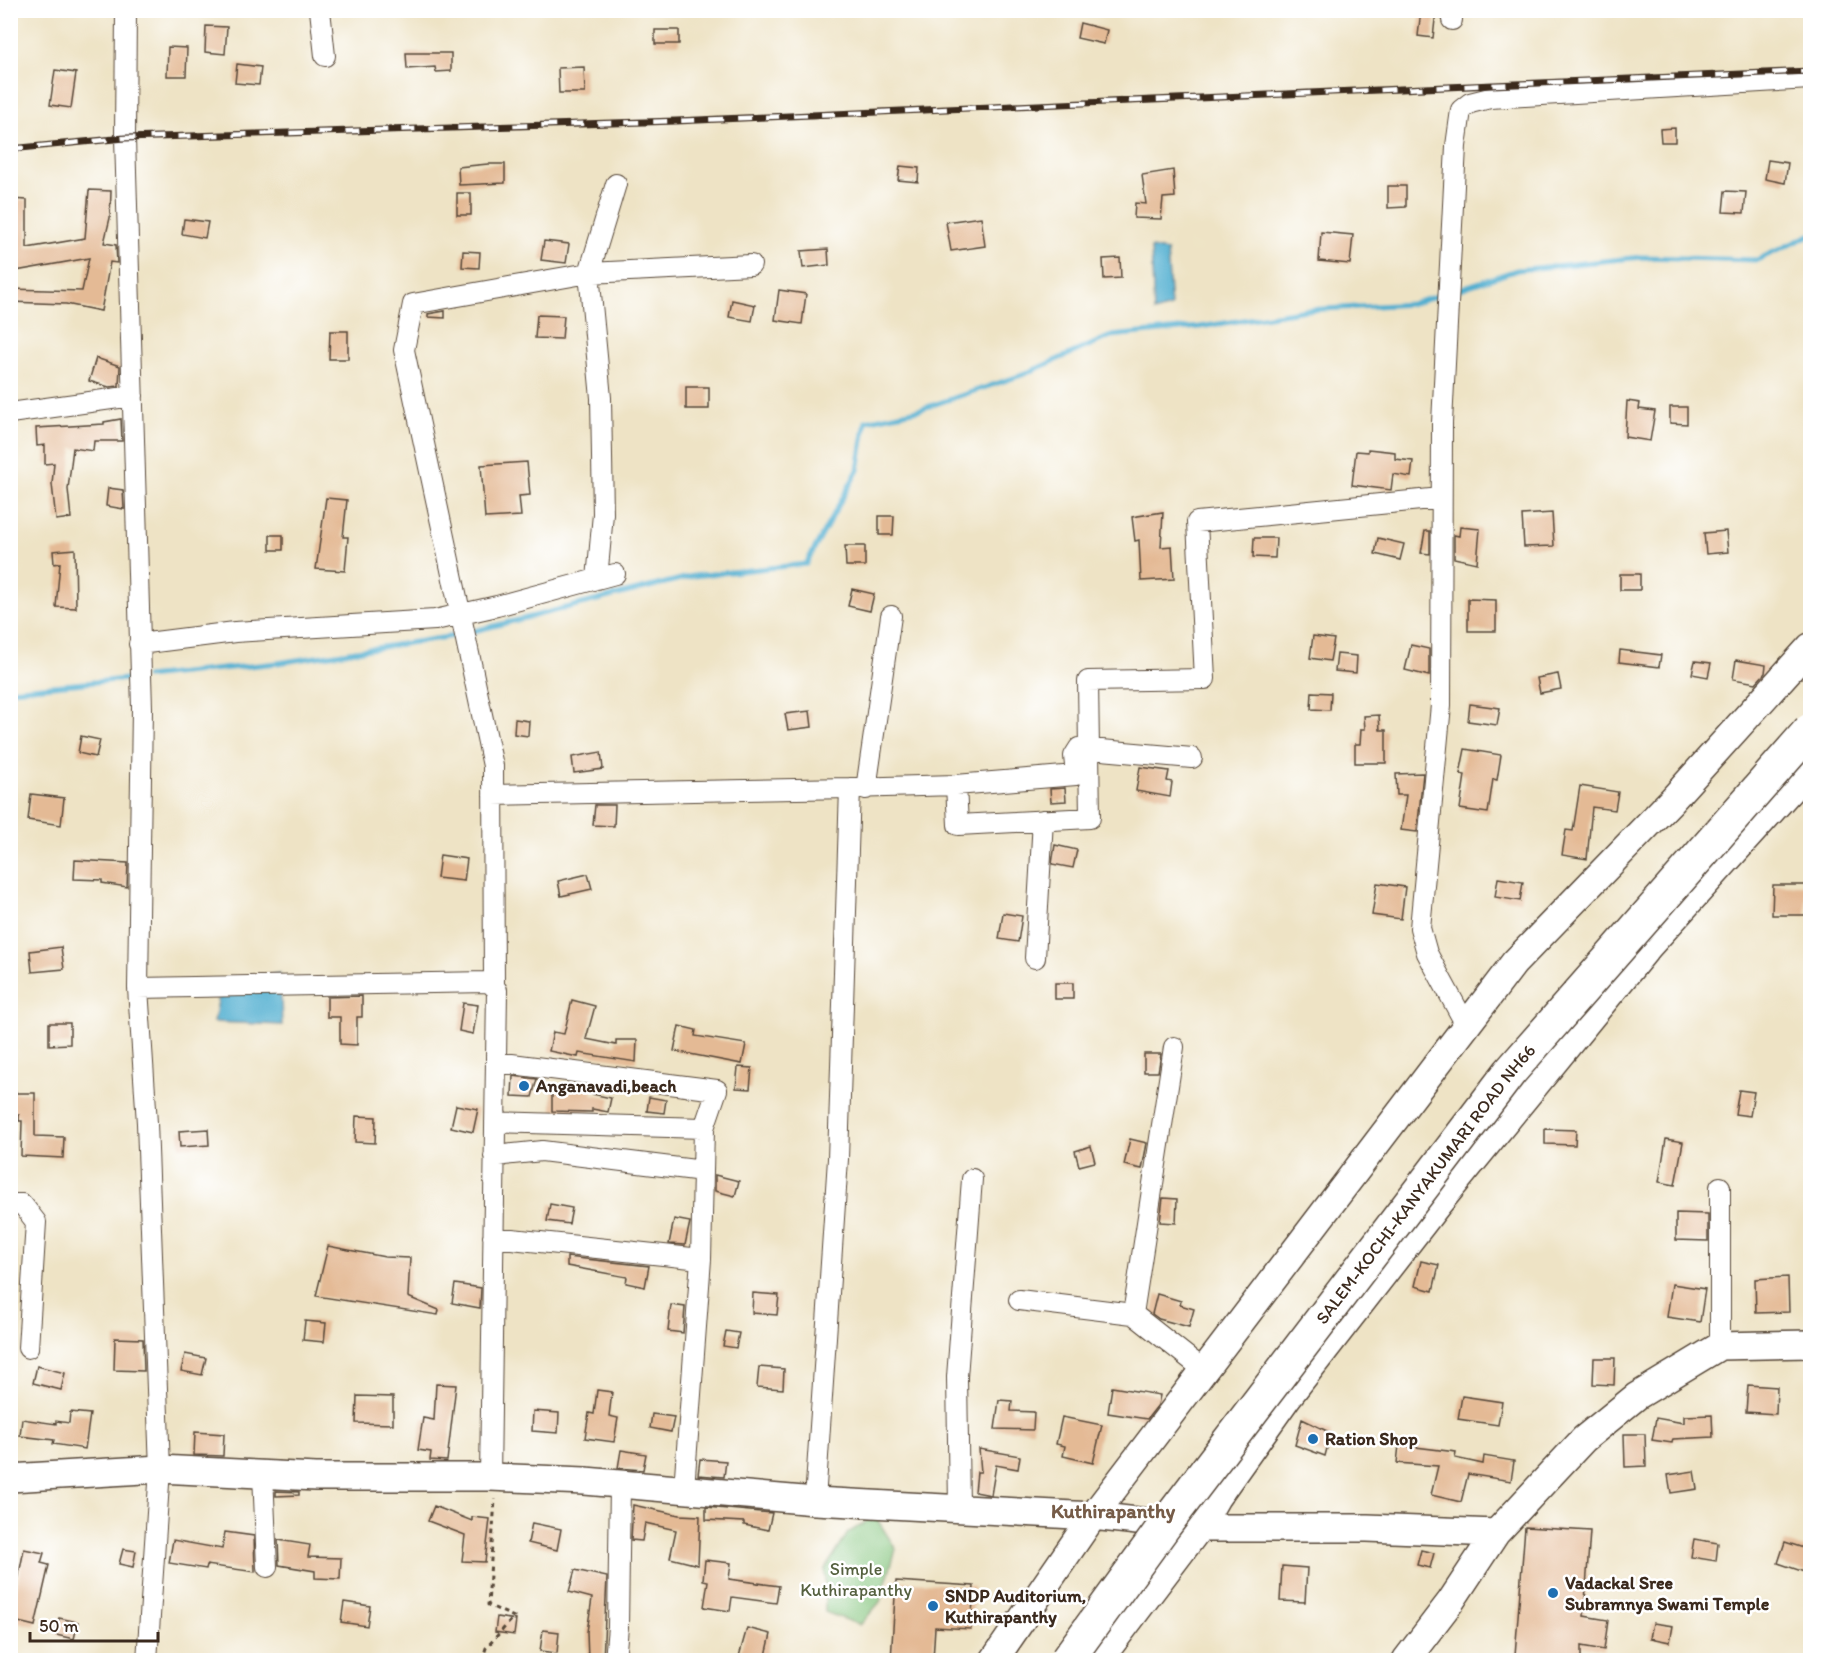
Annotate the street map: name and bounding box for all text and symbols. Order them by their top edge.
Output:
street label: SALEM-KOCHI-KANYAKUMARI ROAD NH66 [1311,1040,1540,1329]
place label: Anganavadi,beach [535,1075,677,1097]
marker: Anganavadi,beach [517,1079,531,1093]
place label: Ration Shop [1325,1428,1418,1450]
marker: Ration Shop [1306,1432,1320,1446]
district label: Kuthirapanthy [1051,1499,1176,1524]
park label: Simple Kuthirapanthy [800,1558,912,1601]
place label: Vadackal Sree Subramnya Swami Temple [1565,1572,1770,1615]
place label: SNDP Auditorium, Kuthirapanthy [945,1585,1086,1628]
marker: Vadackal Sree Subramnya Swami Temple [1546,1586,1560,1600]
marker: SNDP Auditorium, Kuthirapanthy [926,1599,940,1613]
scale bar [30,1605,158,1643]
text: 50 m [39,1615,79,1637]

